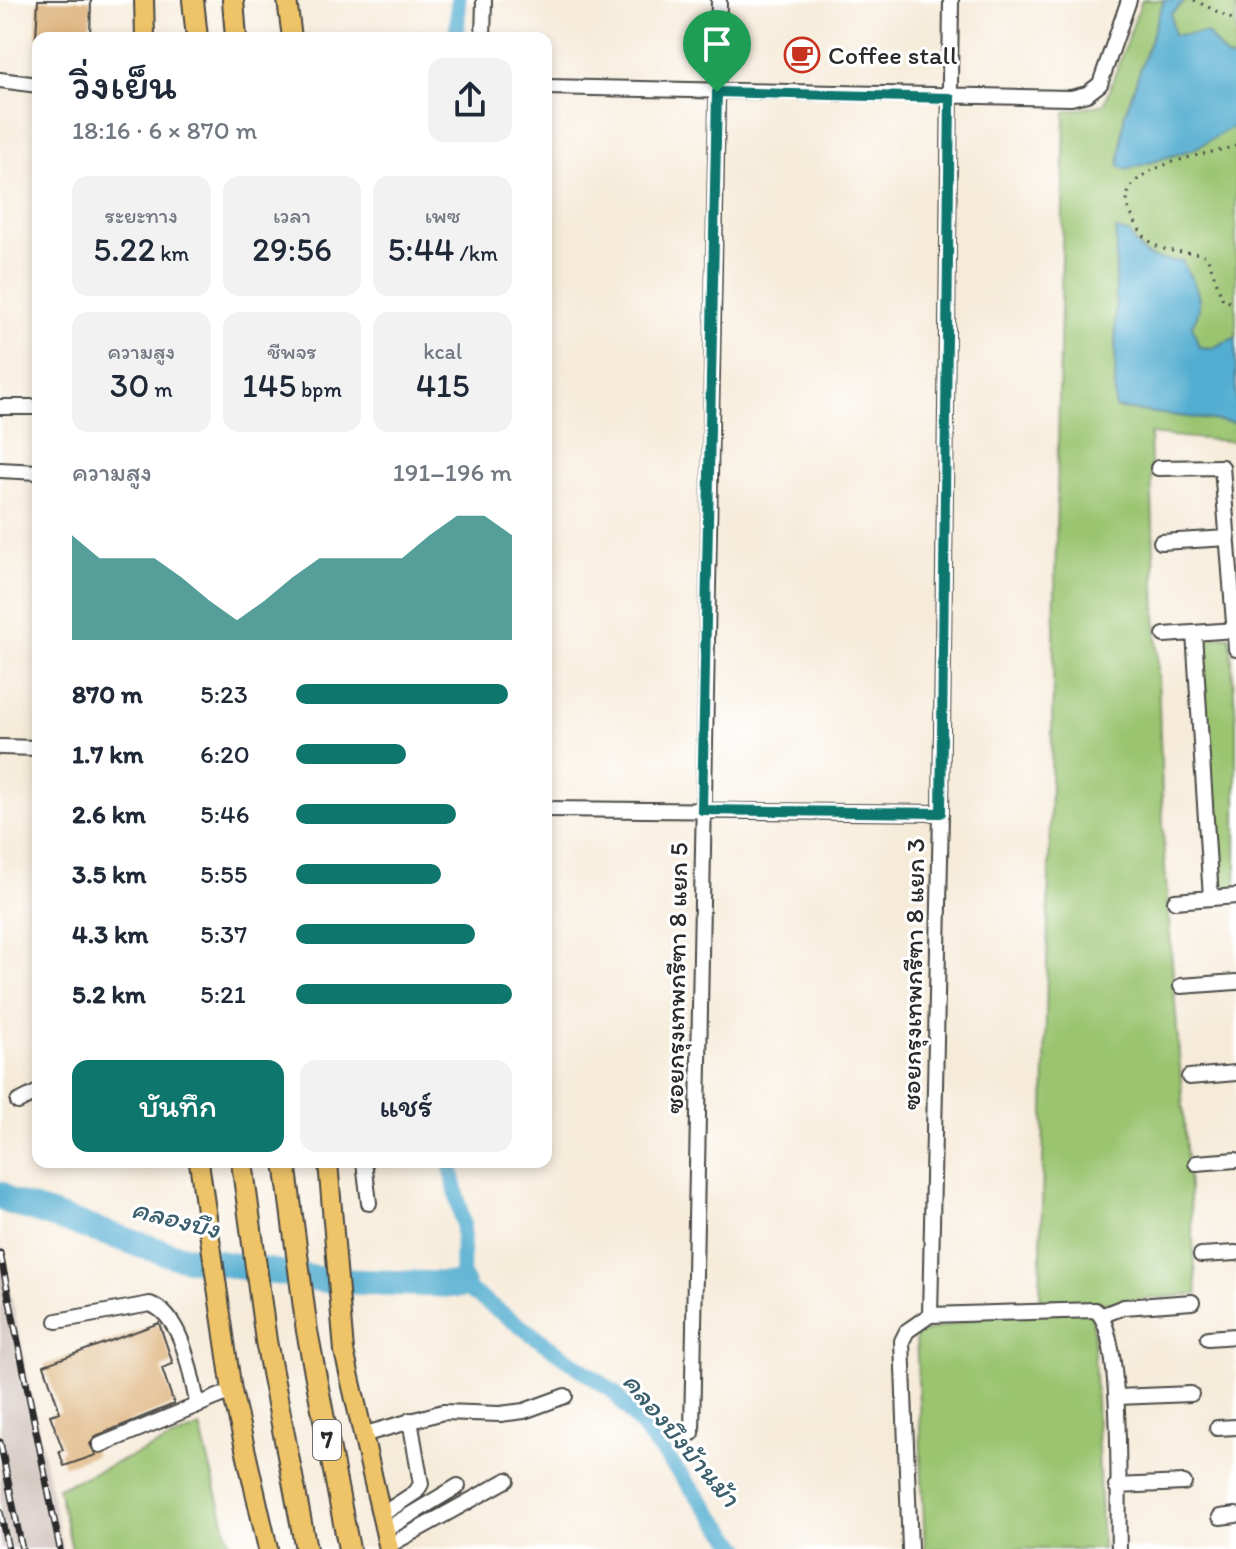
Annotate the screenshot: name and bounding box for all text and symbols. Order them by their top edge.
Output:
pin [683,10,751,92]
icon: arrive [695,22,739,66]
cafe icon: Coffee stall [783,36,821,74]
place label: Coffee stall [828,39,957,71]
text: วิ่งเย็น [72,57,177,110]
button: share [428,58,512,142]
text: 18:16 · 6 × 870 m [72,114,257,146]
text: ระยะทาง [105,202,178,229]
text: เวลา [273,202,311,229]
text: เพซ [425,202,461,229]
text: 5.22 [93,229,155,270]
text: 29:56 [252,229,332,270]
text: 5:44 [387,229,455,270]
text: km [155,240,189,267]
text: /km [455,240,498,267]
text: ความสูง [107,338,175,365]
text: ชีพจร [267,338,317,365]
text: kcal [423,338,462,365]
text: 30 [110,365,149,406]
text: 145 [242,365,296,406]
text: 415 [416,365,470,406]
text: m [149,376,173,403]
text: bpm [296,376,342,403]
text: ความสูง [72,456,152,488]
text: 191–196 m [393,456,512,488]
text: 870 m [72,678,143,710]
text: 5:23 [200,678,248,710]
text: 1.7 km [72,738,144,770]
text: 6:20 [200,738,250,770]
text: 2.6 km [72,798,146,830]
text: 5:46 [200,798,249,830]
street label: ซอยกรุงเทพกรีฑา 8 แยก 3 [895,838,933,1110]
street label: ซอยกรุงเทพกรีฑา 8 แยก 5 [658,842,696,1114]
text: 3.5 km [72,858,146,890]
text: 5:55 [200,858,247,890]
text: 4.3 km [72,918,148,950]
text: 5:37 [200,918,247,950]
text: 5.2 km [72,978,146,1010]
text: 5:21 [200,978,246,1010]
button: บันทึก [72,1060,284,1152]
button: แชร์ [300,1060,512,1152]
water label: คลองบึง [128,1191,224,1246]
water label: คลองบึงบ้านม้า [616,1365,749,1514]
road number: 7 [313,1420,341,1460]

